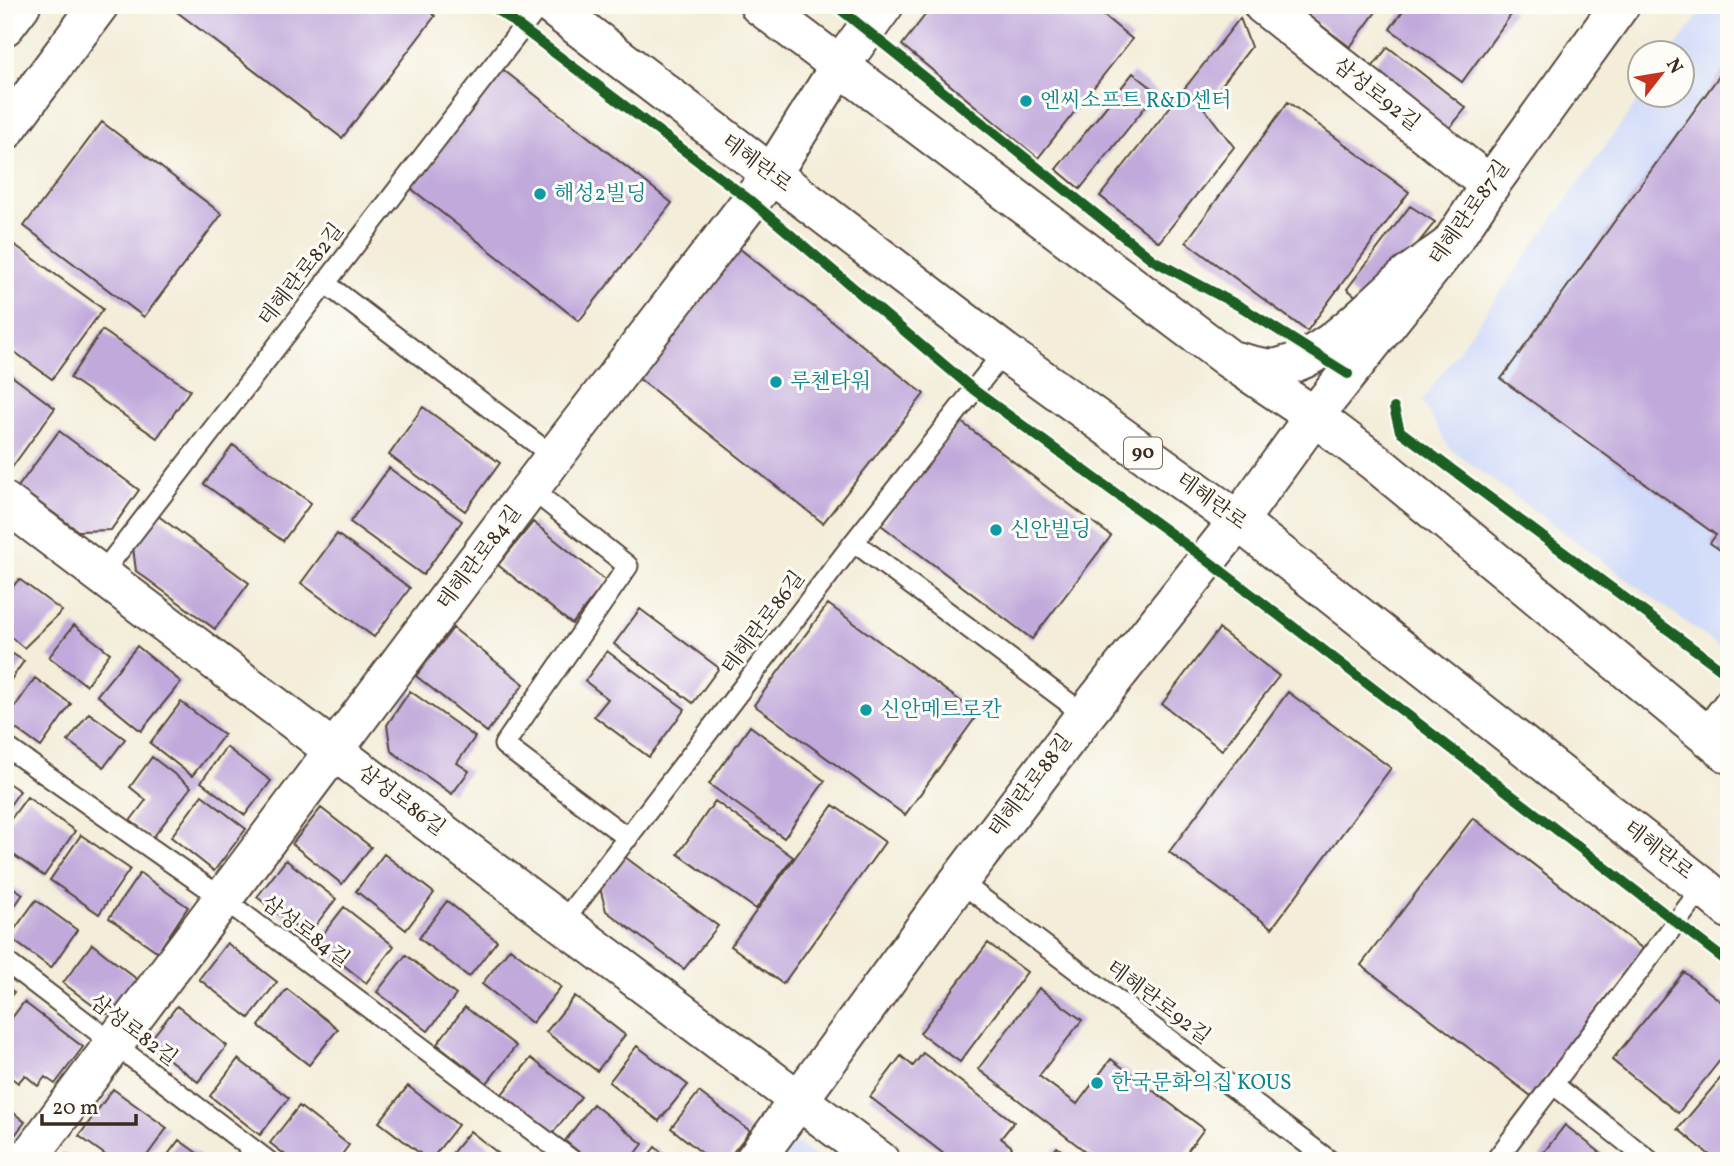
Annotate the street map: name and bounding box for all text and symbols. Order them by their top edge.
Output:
north arrow [1626,38,1696,108]
street label: 삼성로92길 [1326,52,1426,138]
text: N [1659,54,1689,79]
place label: 엔씨소프트 R&D센터 [1040,87,1231,116]
marker: 엔씨소프트 R&D센터 [1018,93,1034,109]
street label: 테헤란로 [715,128,797,200]
street label: 테헤란로87길 [1423,155,1517,271]
place label: 해성2빌딩 [554,180,646,209]
marker: 해성2빌딩 [532,186,548,202]
street label: 테헤란로82길 [253,217,351,333]
place label: 루첸타워 [790,368,871,397]
marker: 루첸타워 [768,374,784,390]
road number: 90 [1124,437,1162,468]
street label: 테헤란로 [1170,466,1252,538]
street label: 테헤란로84길 [431,500,529,616]
place label: 신안빌딩 [1010,516,1091,545]
marker: 신안빌딩 [988,522,1004,538]
street label: 테헤란로86길 [715,565,813,681]
place label: 신안메트로칸 [880,696,1002,725]
marker: 신안메트로칸 [858,702,874,718]
street label: 테헤란로88길 [982,728,1080,844]
street label: 삼성로86길 [351,759,451,843]
street label: 테헤란로 [1617,815,1699,887]
street label: 삼성로84길 [255,889,355,975]
street label: 테헤란로92길 [1100,954,1216,1052]
street label: 삼성로82길 [83,988,183,1074]
place label: 한국문화의집 KOUS [1111,1069,1292,1098]
marker: 한국문화의집 KOUS [1089,1075,1105,1091]
scale bar [42,1082,136,1126]
text: 20 m [52,1094,98,1123]

